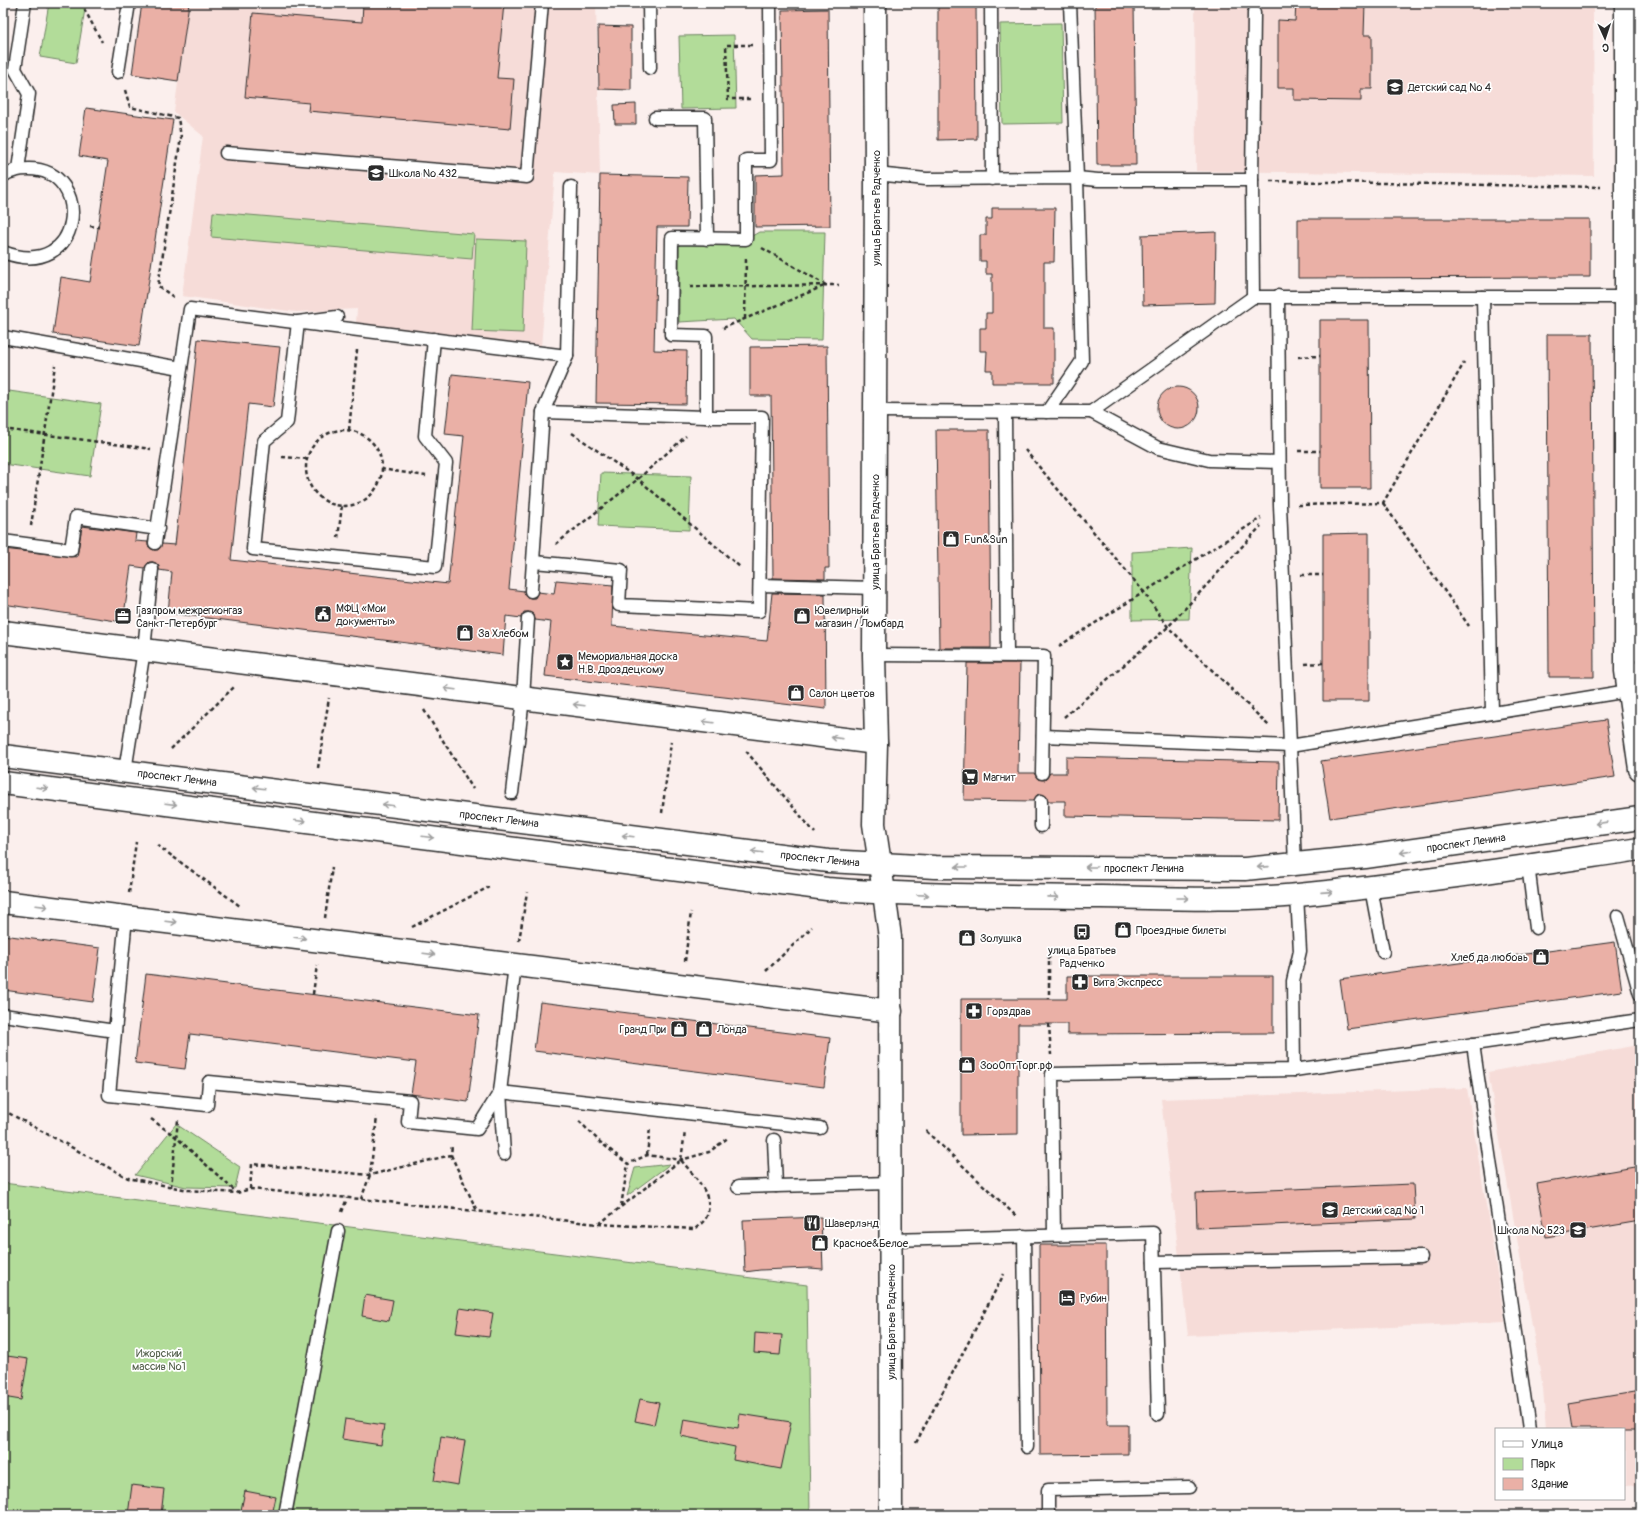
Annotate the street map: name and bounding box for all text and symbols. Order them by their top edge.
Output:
north arrow [1585,18,1625,58]
text: С [1602,41,1609,54]
school or university icon: Детский сад № 4 [1385,77,1405,97]
place label: Детский сад № 4 [1407,81,1492,94]
street label: улица Братьев Радченко [870,150,883,267]
school or university icon: Школа № 432 [366,163,386,183]
place label: Школа № 432 [389,167,457,180]
street label: улица Братьев Радченко [869,474,882,591]
shop icon: Fun&Sun [941,529,961,549]
place label: Fun&Sun [964,533,1007,546]
place label: МФЦ «Мои документы» [336,602,396,628]
place label: Газпром межрегионгаз Санкт-Петербург [136,604,243,630]
public building icon: МФЦ «Мои документы» [313,604,333,624]
place label: Ювелирный магазин / Ломбард [815,604,904,630]
office icon: Газпром межрегионгаз Санкт-Петербург [113,606,133,626]
shop icon: Ювелирный магазин / Ломбард [792,606,812,626]
shop icon: За Хлебом [455,623,475,643]
place label: За Хлебом [478,627,529,640]
place label: Мемориальная доска Н.В. Дроздецкому [578,650,678,676]
place icon: Мемориальная доска Н.В. Дроздецкому [555,652,575,672]
shop icon: Салон цветов [786,683,806,703]
one-way arrow [444,685,457,693]
place label: Салон цветов [809,687,875,700]
one-way arrow [573,701,586,709]
one-way arrow [702,718,715,726]
one-way arrow [831,734,844,742]
street label: проспект Ленина [137,767,217,789]
supermarket icon: Магнит [960,767,980,787]
place label: Магнит [983,771,1016,784]
one-way arrow [35,784,48,792]
one-way arrow [253,785,266,792]
one-way arrow [164,800,177,808]
one-way arrow [382,801,395,809]
street label: проспект Ленина [459,808,539,830]
one-way arrow [293,817,306,825]
one-way arrow [1595,819,1608,827]
street label: проспект Ленина [1426,831,1506,855]
one-way arrow [622,832,635,839]
one-way arrow [422,834,435,841]
one-way arrow [751,848,764,856]
street label: проспект Ленина [780,848,860,870]
one-way arrow [1400,848,1413,856]
street label: проспект Ленина [1104,862,1184,875]
one-way arrow [955,863,968,871]
one-way arrow [1085,863,1098,871]
one-way arrow [1256,864,1269,871]
one-way arrow [1320,889,1333,896]
one-way arrow [916,891,929,899]
one-way arrow [1046,893,1059,901]
one-way arrow [1176,894,1189,902]
one-way arrow [35,903,48,910]
one-way arrow [164,918,177,926]
shop icon: Проездные билеты [1113,920,1133,940]
bus stop icon: улица Братьев Радченко [1072,922,1092,942]
place label: Проездные билеты [1136,924,1226,937]
shop icon: Золушка [957,928,977,948]
place label: Золушка [980,932,1022,945]
one-way arrow [293,934,306,942]
place label: улица Братьев Радченко [1047,944,1116,970]
shop icon: Хлеб да любовь [1531,947,1551,967]
one-way arrow [422,950,435,958]
place label: Хлеб да любовь [1451,951,1528,964]
pharmacy icon: Вита Экспресс [1070,972,1090,992]
place label: Вита Экспресс [1093,976,1163,989]
pharmacy icon: Горздрав [964,1001,984,1021]
place label: Горздрав [987,1005,1031,1018]
shop icon: Гранд При [669,1019,689,1039]
shop icon: Лонда [694,1019,714,1039]
place label: Гранд При [619,1023,666,1036]
place label: Лонда [716,1023,747,1036]
shop icon: ЗооОптТорг.рф [957,1055,977,1075]
place label: ЗооОптТорг.рф [980,1059,1053,1072]
school or university icon: Детский сад № 1 [1320,1200,1340,1220]
place label: Детский сад № 1 [1342,1204,1424,1217]
restaurant icon: Шаверлэнд [802,1213,822,1233]
place label: Шаверлэнд [825,1217,879,1230]
school or university icon: Школа № 523 [1568,1220,1588,1240]
place label: Школа № 523 [1497,1224,1565,1237]
shop icon: Красное&Белое [810,1233,830,1253]
place label: Красное&Белое [833,1237,909,1250]
street label: улица Братьев Радченко [885,1264,898,1381]
hotel icon: Рубин [1057,1288,1077,1308]
place label: Рубин [1080,1292,1107,1305]
park label: Ижорский массив №1 [132,1347,186,1373]
legend [1495,1428,1625,1500]
text: Улица [1531,1437,1563,1452]
text: Парк [1531,1457,1556,1472]
text: Здание [1531,1477,1568,1492]

